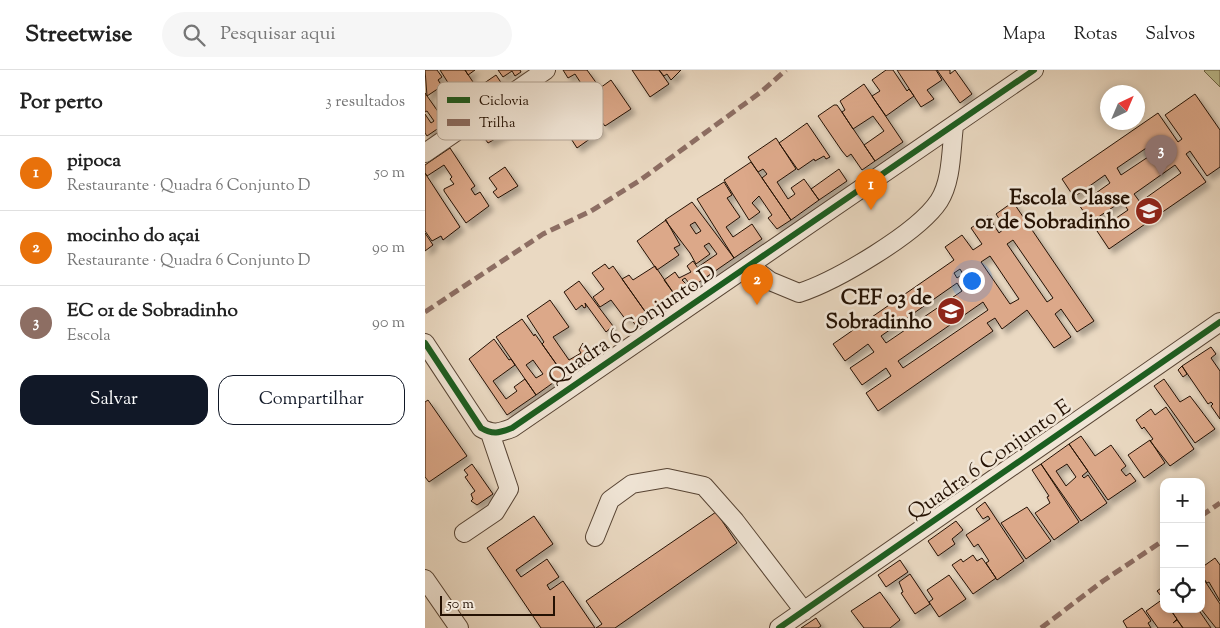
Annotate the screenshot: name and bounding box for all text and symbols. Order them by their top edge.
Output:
search box [162,12,512,57]
text: Streetwise [25,18,132,52]
icon: search [180,21,208,49]
text: Pesquisar aqui [220,21,336,48]
text: Mapa [1003,22,1046,48]
text: Rotas [1074,22,1117,48]
text: Salvos [1145,22,1195,48]
legend [437,82,603,140]
north arrow [1100,85,1145,130]
text: Por perto [20,88,103,118]
text: 3 resultados [325,91,405,114]
text: Ciclovia [479,92,530,112]
text: Trilha [479,114,516,134]
pin: 3 [1145,135,1177,176]
text: pipoca [67,148,121,175]
text: 1 [33,162,39,185]
text: 50 m [374,162,405,185]
pin: 1 [855,169,887,210]
text: Restaurante · Quadra 6 Conjunto D [67,175,311,198]
place label: Escola Classe 01 de Sobradinho [975,184,1131,238]
school or university icon: Escola Classe 01 de Sobradinho [1134,196,1164,226]
text: mocinho do açai [67,223,200,250]
text: 2 [32,237,40,260]
text: 90 m [372,237,405,260]
text: Restaurante · Quadra 6 Conjunto D [67,250,311,273]
street label: Quadra 6 Conjunto D [543,258,723,394]
pin: 2 [741,264,773,305]
your location [959,268,985,294]
place label: CEF 03 de Sobradinho [826,284,933,338]
school or university icon: CEF 03 de Sobradinho [936,296,966,326]
text: EC 01 de Sobradinho [67,298,238,325]
text: 3 [33,312,39,335]
text: 90 m [372,312,405,335]
text: Escola [67,325,111,348]
button: Salvar [20,375,208,425]
button: Compartilhar [218,375,405,425]
street label: Quadra 6 Conjunto E [902,393,1078,529]
map controls [1160,478,1205,613]
button: + [1160,478,1205,523]
button: − [1160,523,1205,568]
button: locate [1160,568,1205,613]
scale bar [440,593,555,616]
text: 50 m [447,595,474,615]

